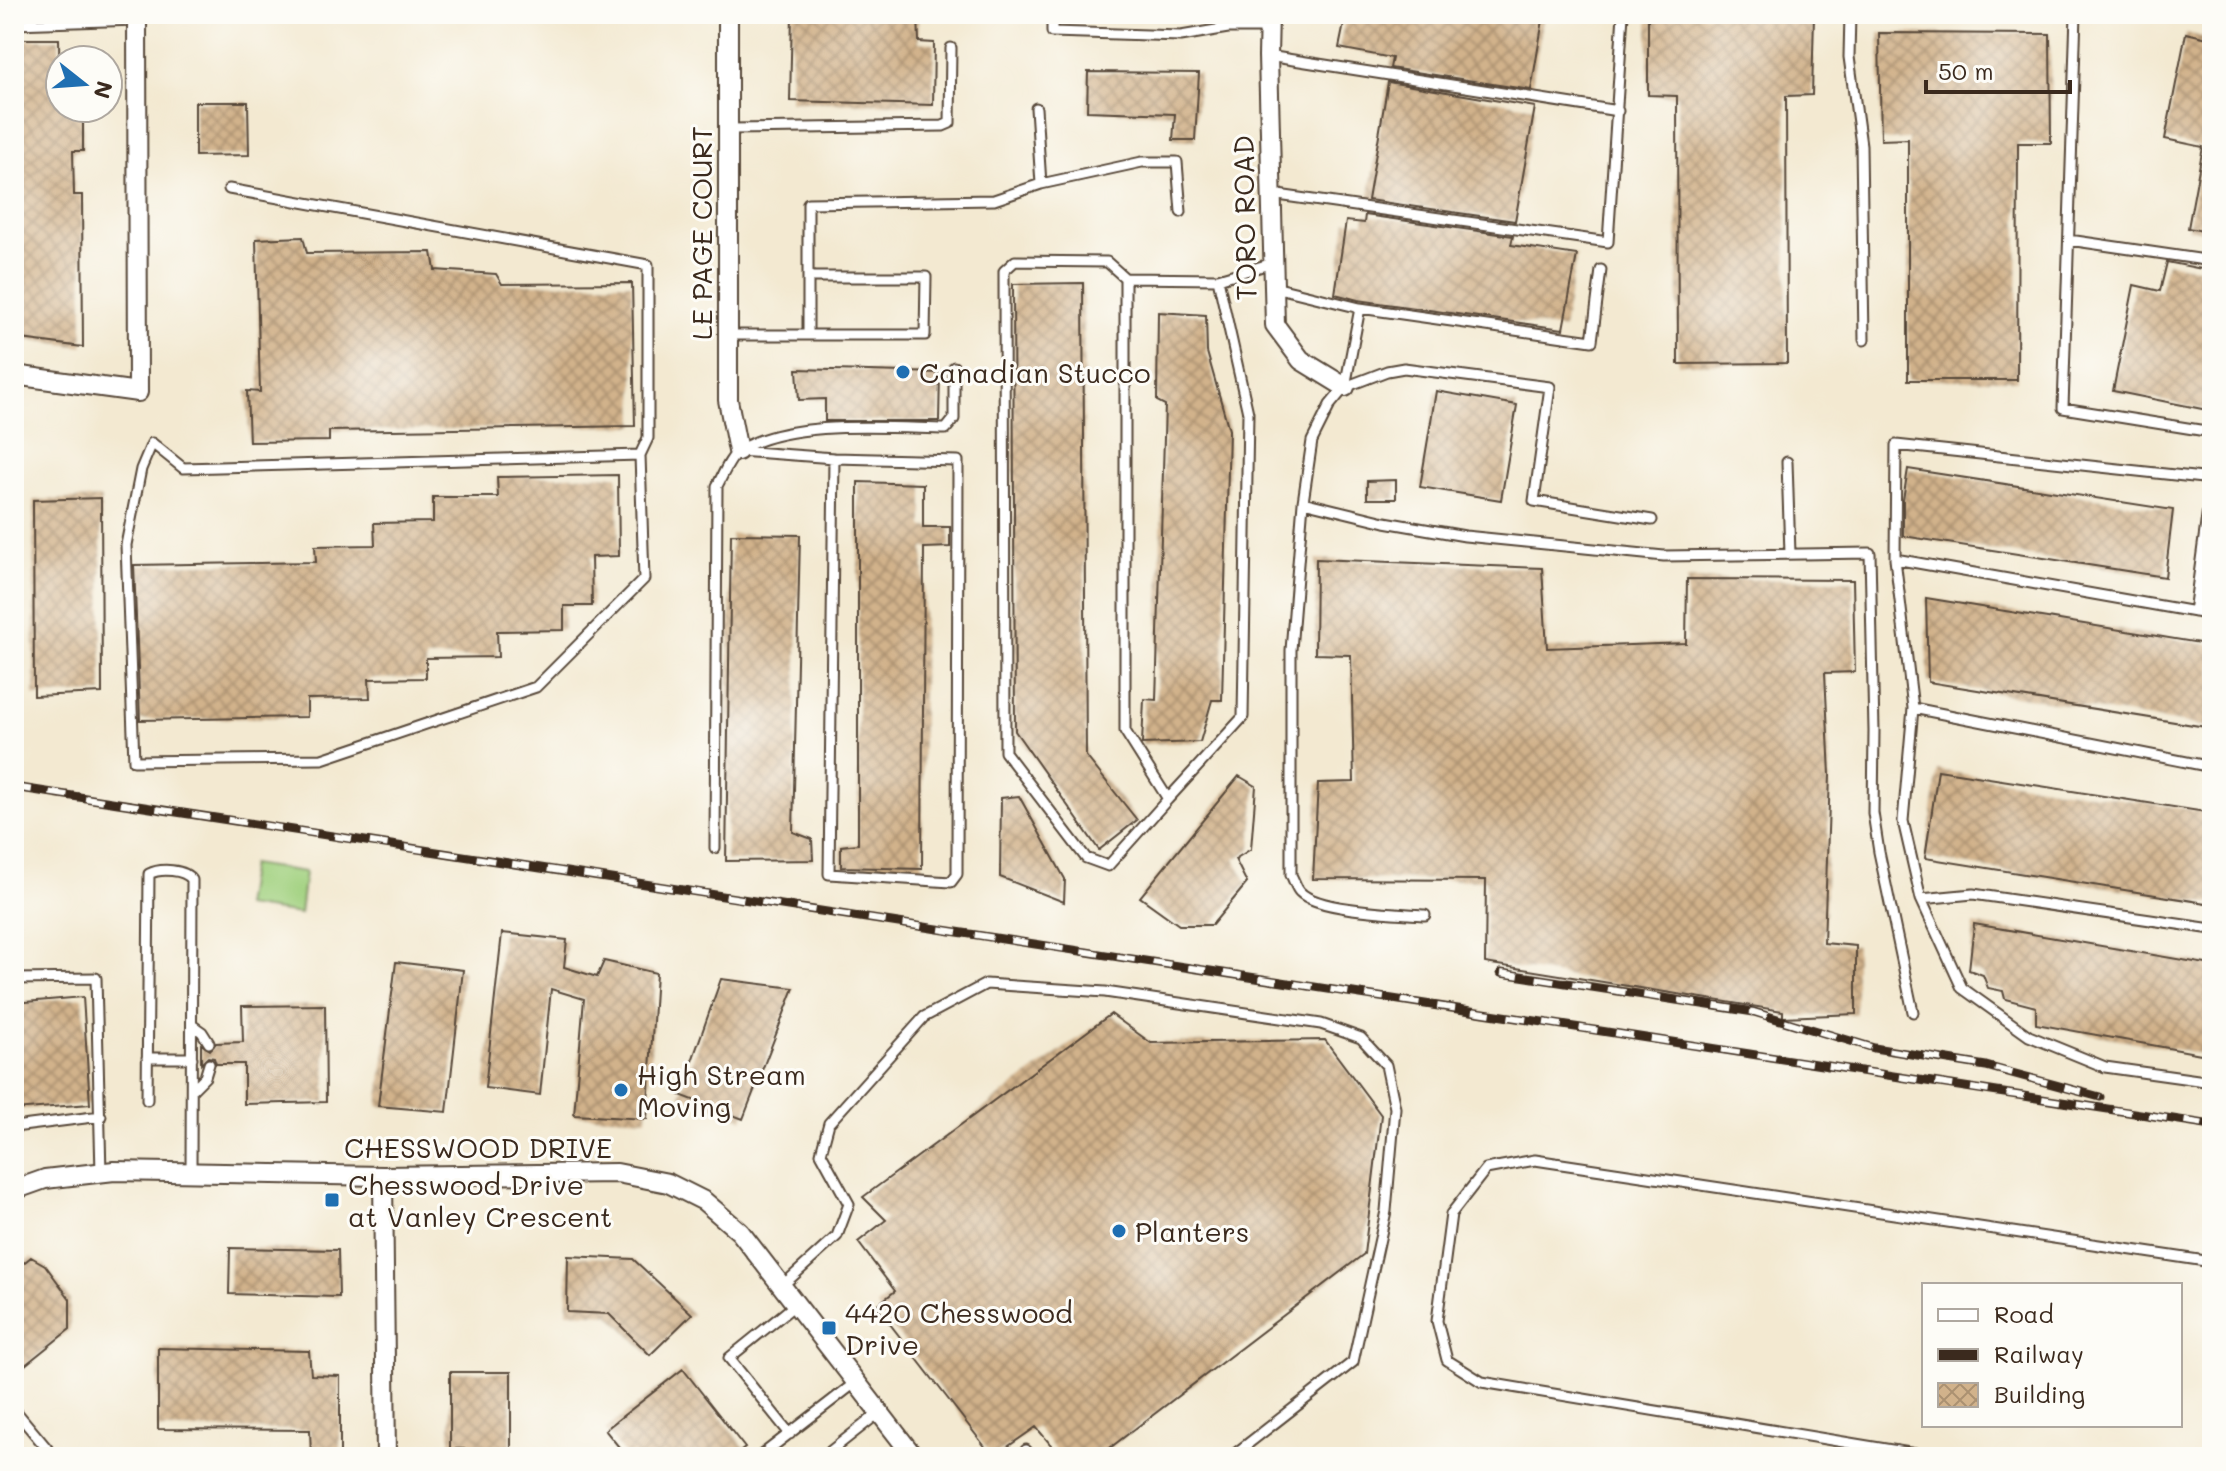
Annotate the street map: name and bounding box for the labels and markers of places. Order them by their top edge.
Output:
place label: Canadian Stucco [919,354,1151,390]
marker: Canadian Stucco [894,363,912,381]
place label: High Stream Moving [637,1056,806,1124]
marker: High Stream Moving [612,1081,630,1099]
place label: Chesswood Drive at Vanley Crescent [348,1166,612,1234]
marker: Chesswood Drive at Vanley Crescent [323,1191,341,1209]
place label: Planters [1135,1213,1249,1249]
marker: Planters [1110,1222,1128,1240]
place label: 4420 Chesswood Drive [845,1294,1073,1362]
marker: 4420 Chesswood Drive [820,1319,838,1337]

